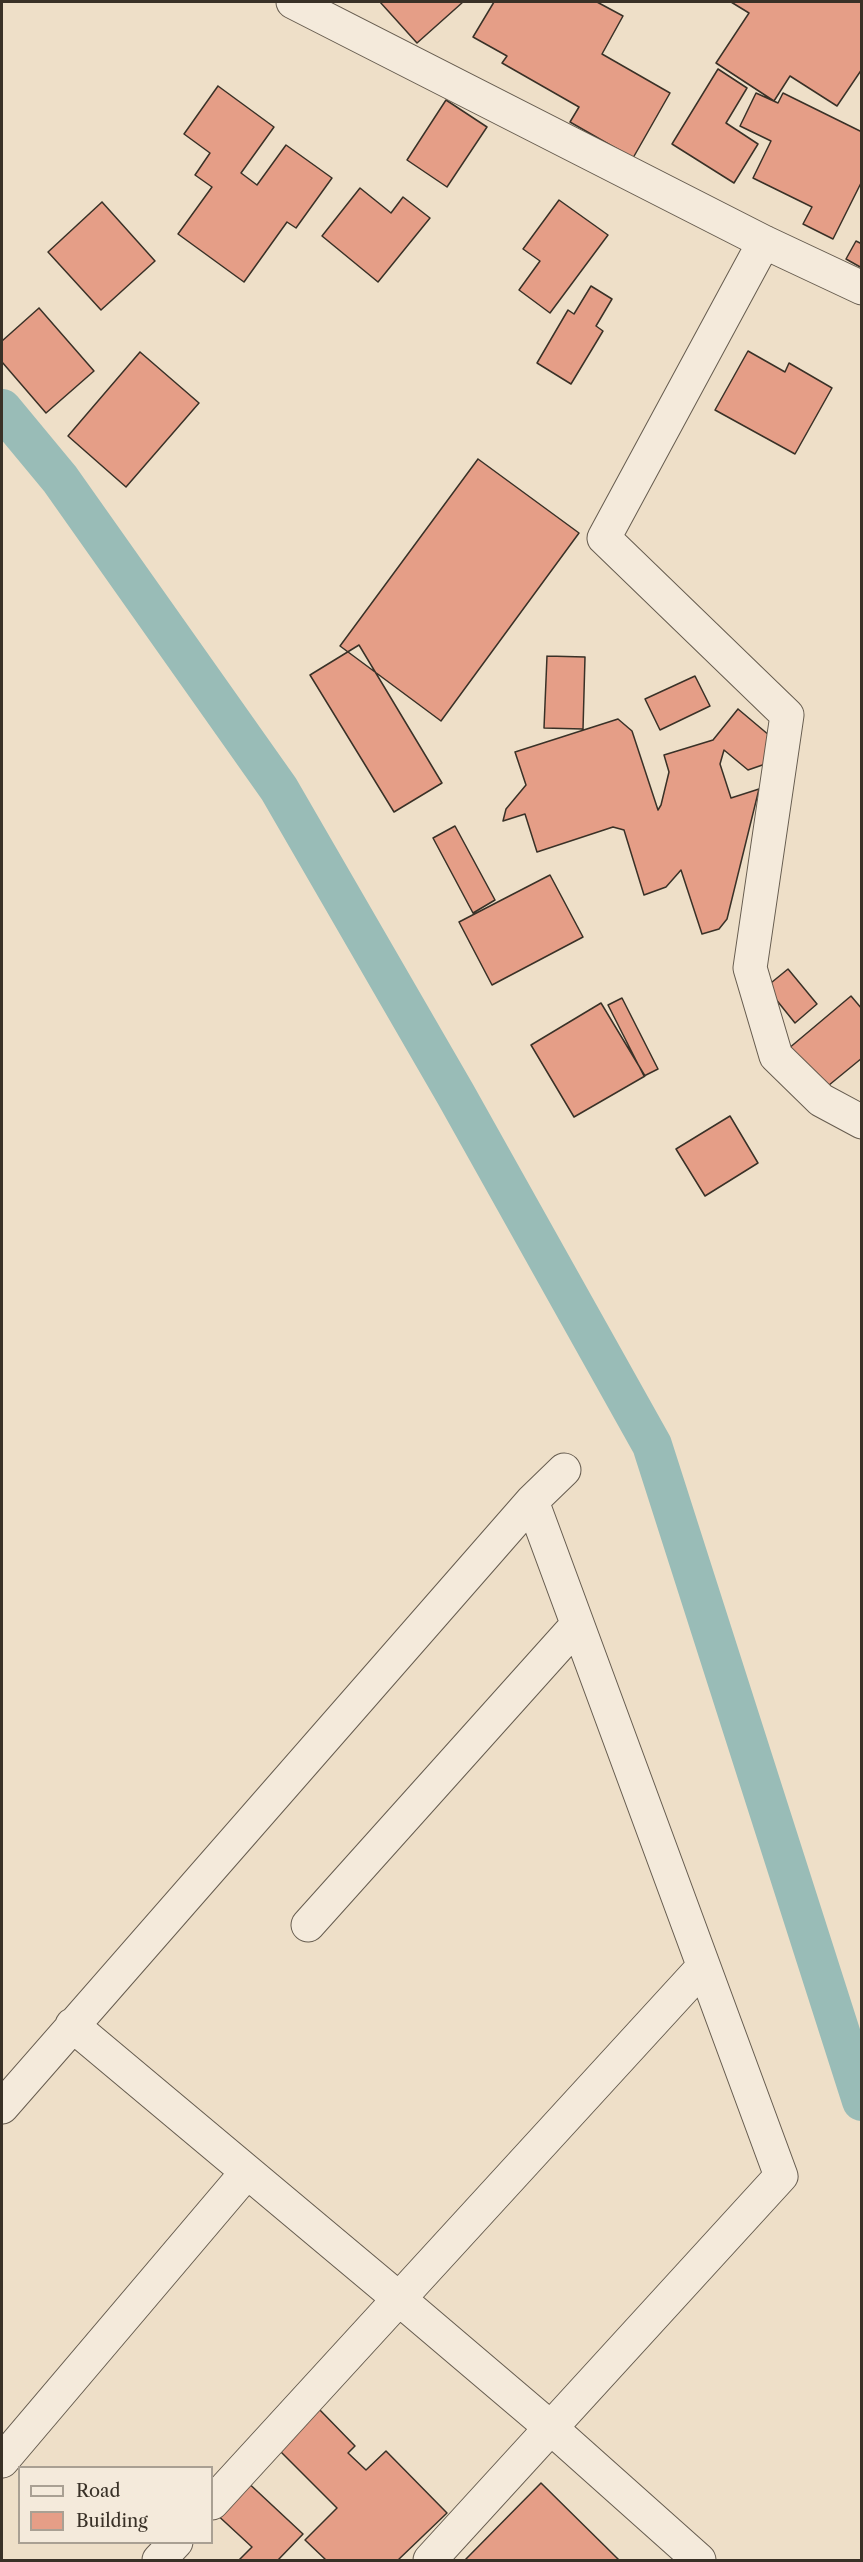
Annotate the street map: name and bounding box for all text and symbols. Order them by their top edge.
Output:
legend [18,2466,213,2544]
text: Road [76,2480,121,2502]
text: Building [76,2510,148,2532]

